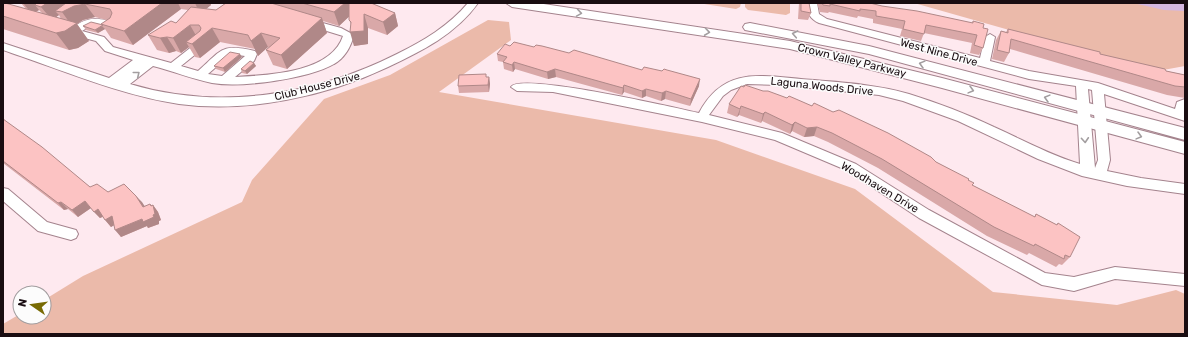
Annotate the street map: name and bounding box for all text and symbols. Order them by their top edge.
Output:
one-way arrow [576,8,582,17]
one-way arrow [704,27,710,36]
one-way arrow [792,31,798,39]
street label: West Nine Drive [899,36,979,69]
street label: Crown Valley Parkway [796,41,908,80]
one-way arrow [918,61,925,69]
street label: Club House Drive [273,70,361,103]
one-way arrow [133,71,140,78]
street label: Laguna Woods Drive [770,75,874,98]
one-way arrow [967,85,974,94]
one-way arrow [1044,94,1051,103]
one-way arrow [1136,131,1142,139]
one-way arrow [1080,137,1089,143]
street label: Woodhaven Drive [839,159,921,216]
north arrow [12,285,52,325]
text: N [16,297,30,308]

